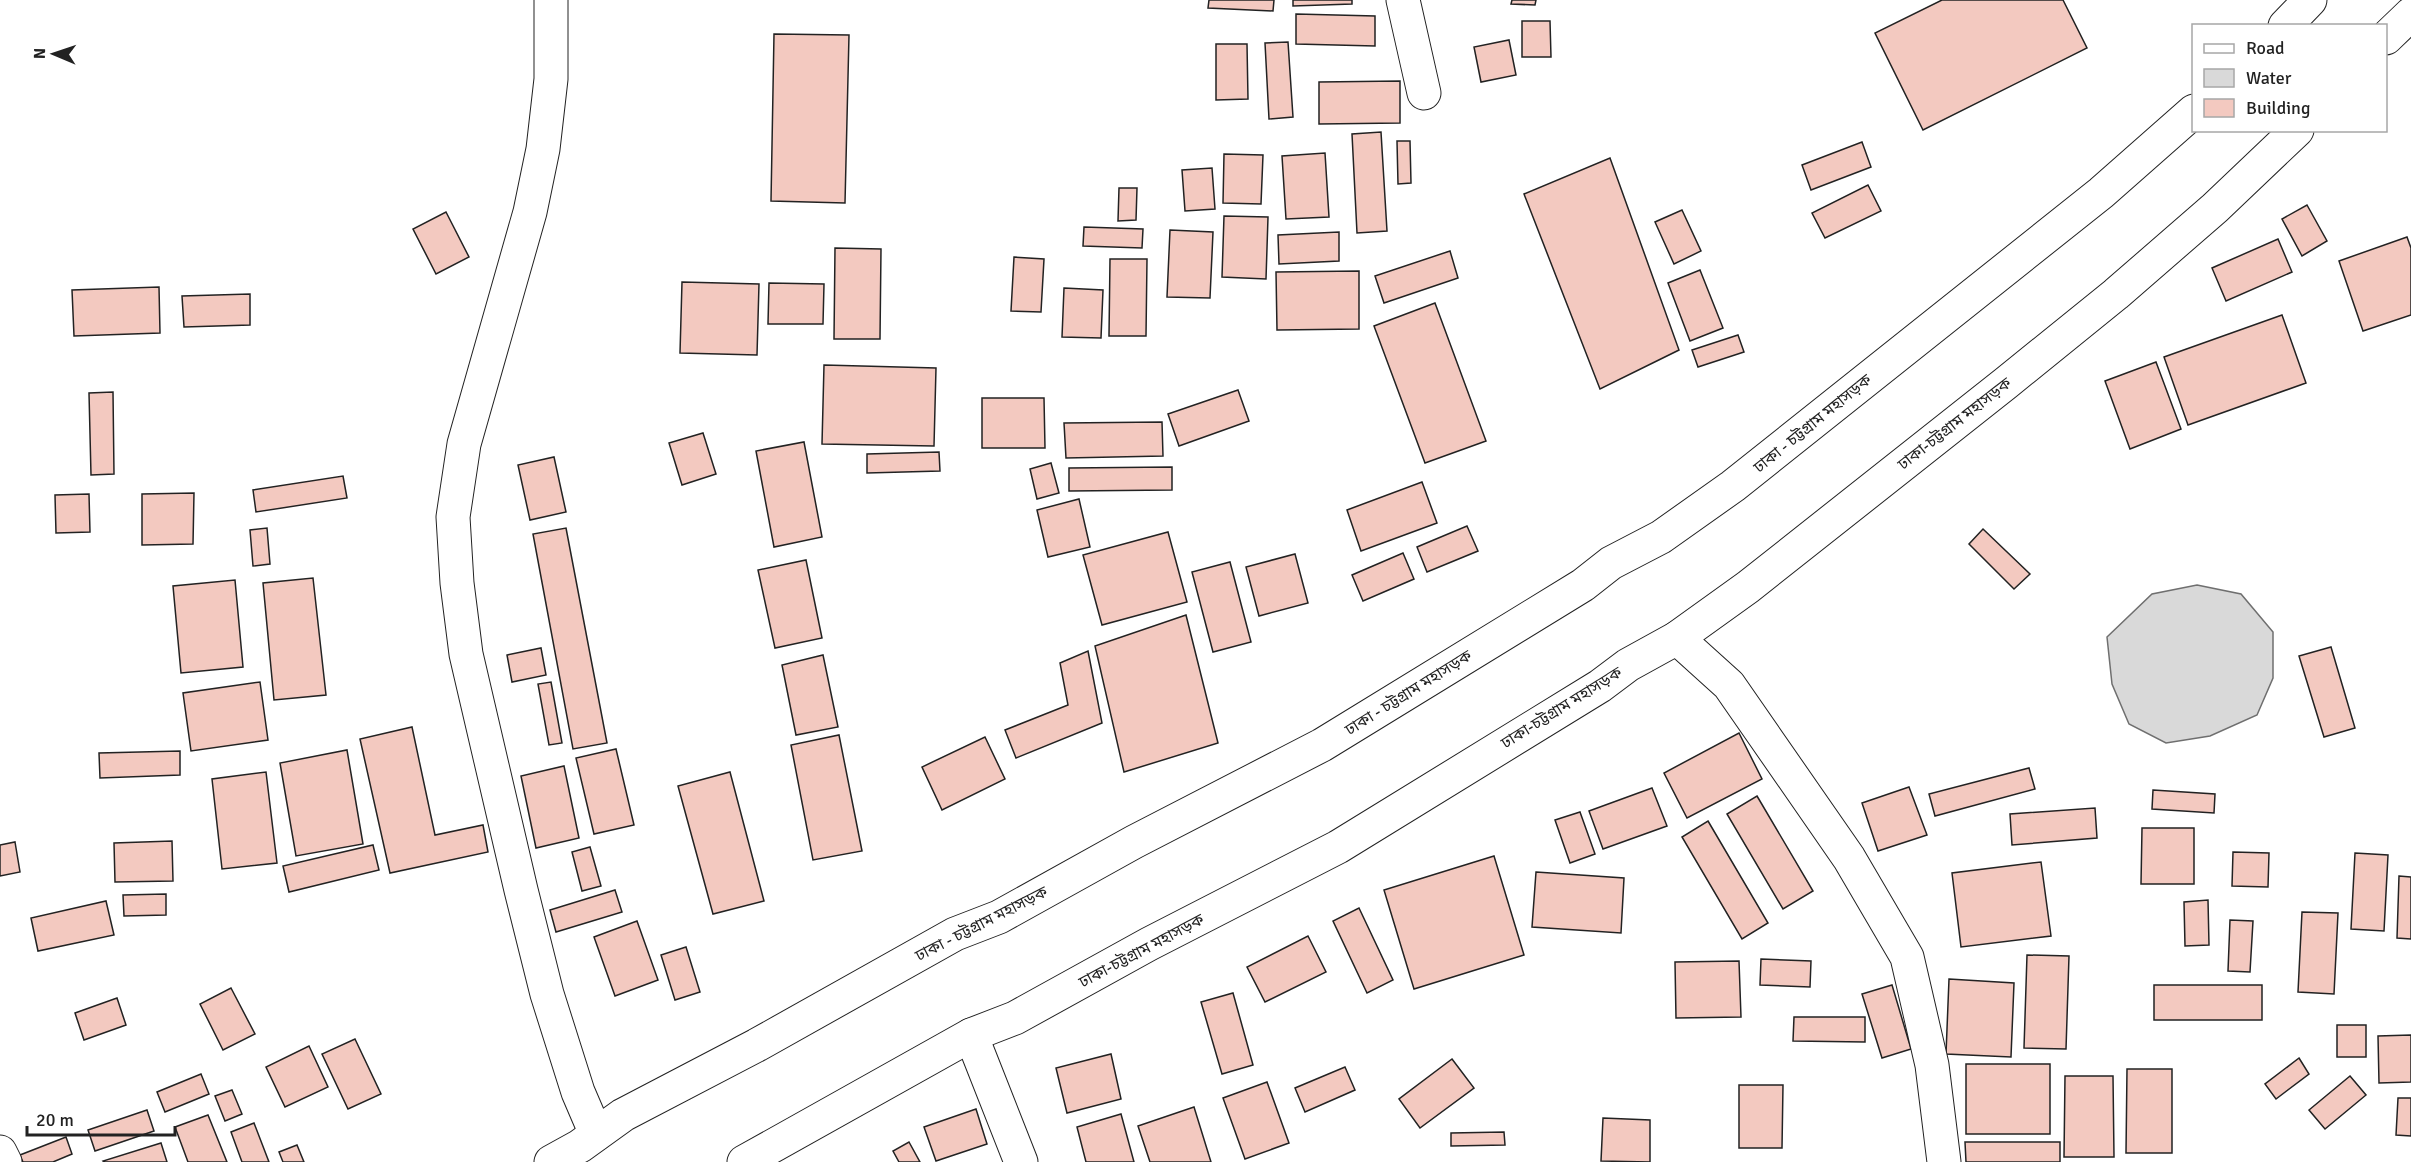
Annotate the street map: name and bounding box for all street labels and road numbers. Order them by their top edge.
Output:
street label: ঢাকা - চট্টগ্রাম মহাসড়ক [1749,369,1876,478]
street label: ঢাকা-চট্টগ্রাম মহাসড়ক [1893,372,2016,475]
street label: ঢাকা - চট্টগ্রাম মহাসড়ক [1340,645,1477,741]
street label: ঢাকা-চট্টগ্রাম মহাসড়ক [1496,662,1627,754]
street label: ঢাকা - চট্টগ্রাম মহাসড়ক [911,881,1052,966]
street label: ঢাকা-চট্টগ্রাম মহাসড়ক [1075,909,1208,993]

